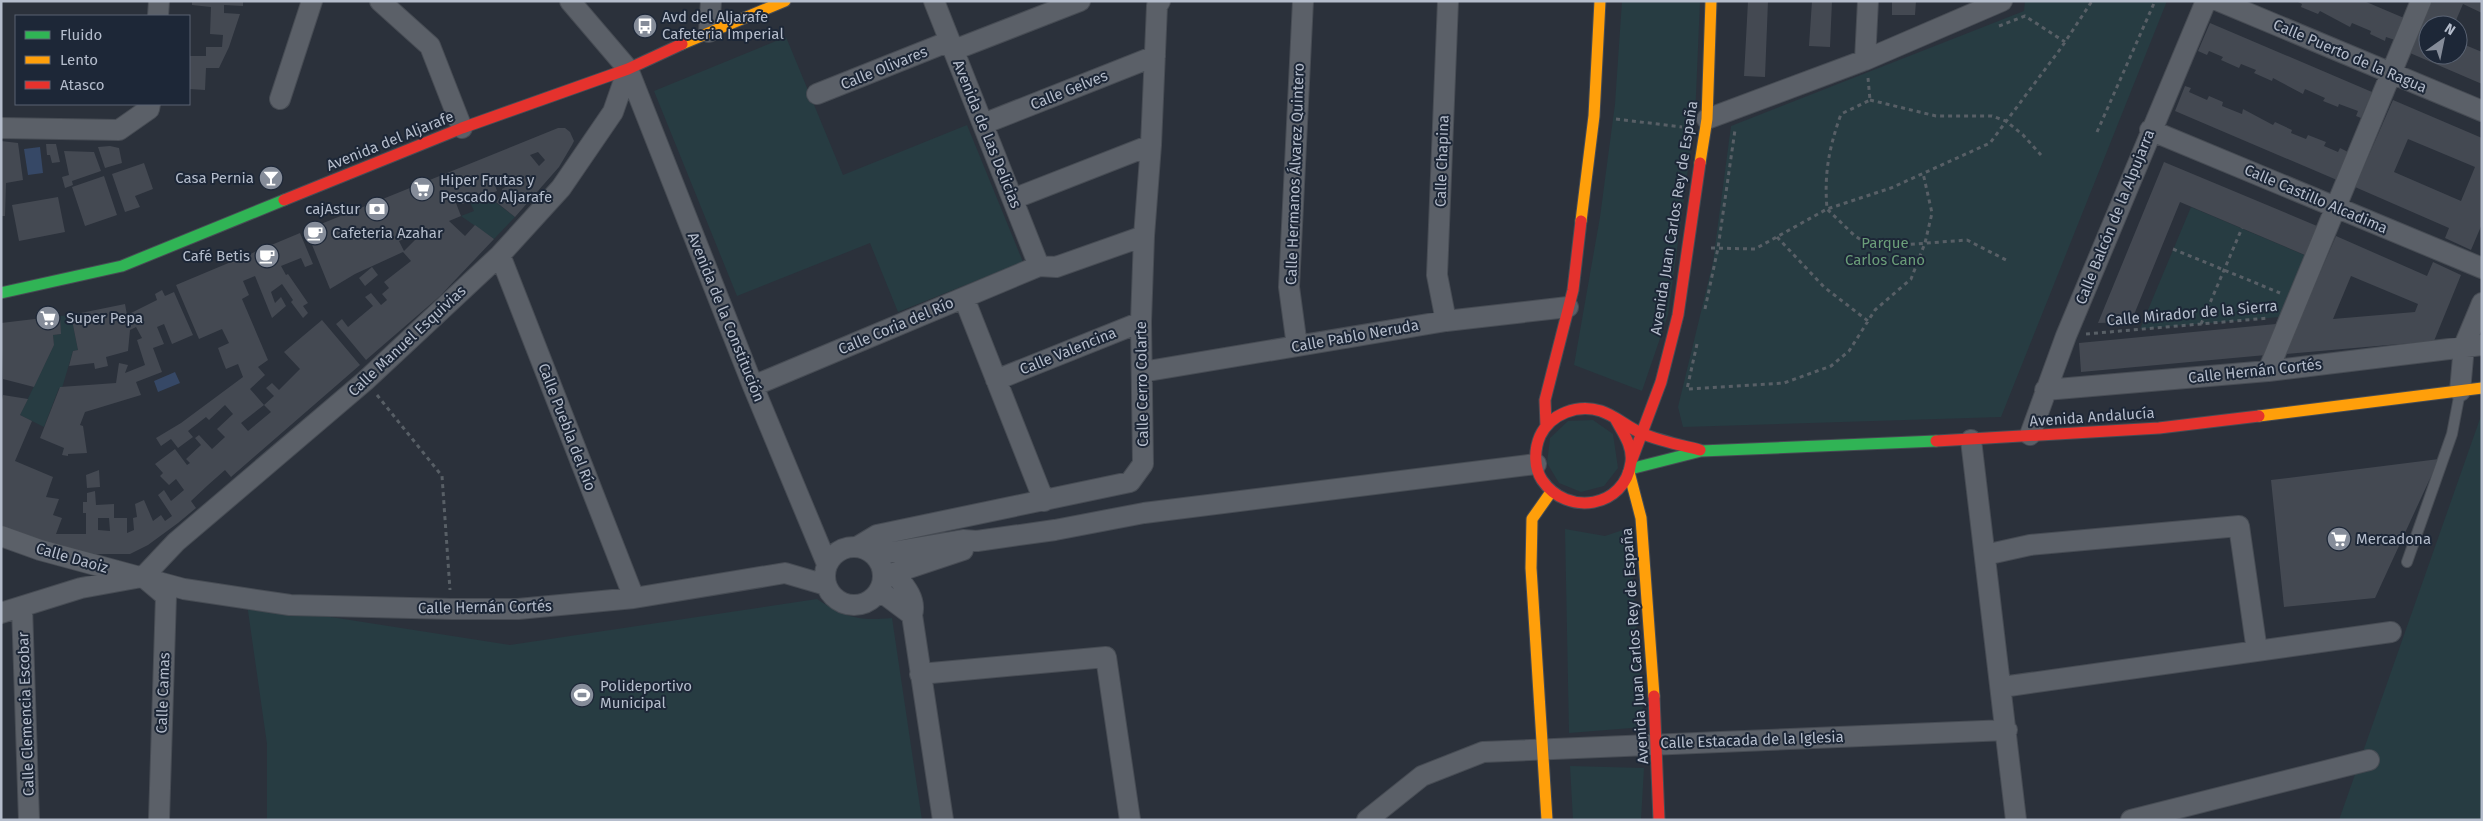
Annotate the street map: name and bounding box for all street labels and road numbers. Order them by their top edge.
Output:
street label: Calle Puerto de la Ragua [2270,15,2430,97]
street label: Calle Olivares [838,42,930,94]
street label: Avenida de Las Delicias [949,57,1025,211]
street label: Calle Hermanos Álvarez Quintero [1282,63,1308,285]
street label: Calle Gelves [1028,66,1110,114]
street label: Avenida Juan Carlos Rey de España [1647,100,1701,336]
street label: Avenida del Aljarafe [324,107,456,175]
street label: Calle Chapina [1431,115,1453,207]
street label: Calle Balcón de la Alpujarra [2072,127,2158,307]
street label: Calle Castillo Alcadima [2242,161,2390,237]
street label: Avenida de la Constitución [684,230,768,404]
street label: Calle Manuel Esquivias [344,282,470,400]
street label: Calle Coria del Río [836,294,956,358]
street label: Calle Mirador de la Sierra [2106,297,2278,329]
street label: Calle Pablo Neruda [1290,316,1420,356]
street label: Calle Cerro Colarte [1132,321,1152,447]
street label: Calle Valencina [1017,323,1119,379]
street label: Calle Hernán Cortés [2187,355,2323,387]
street label: Calle Puebla del Río [534,361,600,493]
street label: Avenida Andalucía [2029,404,2155,430]
street label: Avenida Juan Carlos Rey de España [1618,527,1652,765]
street label: Calle Daoiz [34,539,111,577]
street label: Calle Hernán Cortés [418,597,552,617]
street label: Calle Clemencia Escobar [14,631,38,797]
street label: Calle Camas [153,652,173,734]
street label: Calle Estacada de la Iglesia [1660,728,1844,752]

